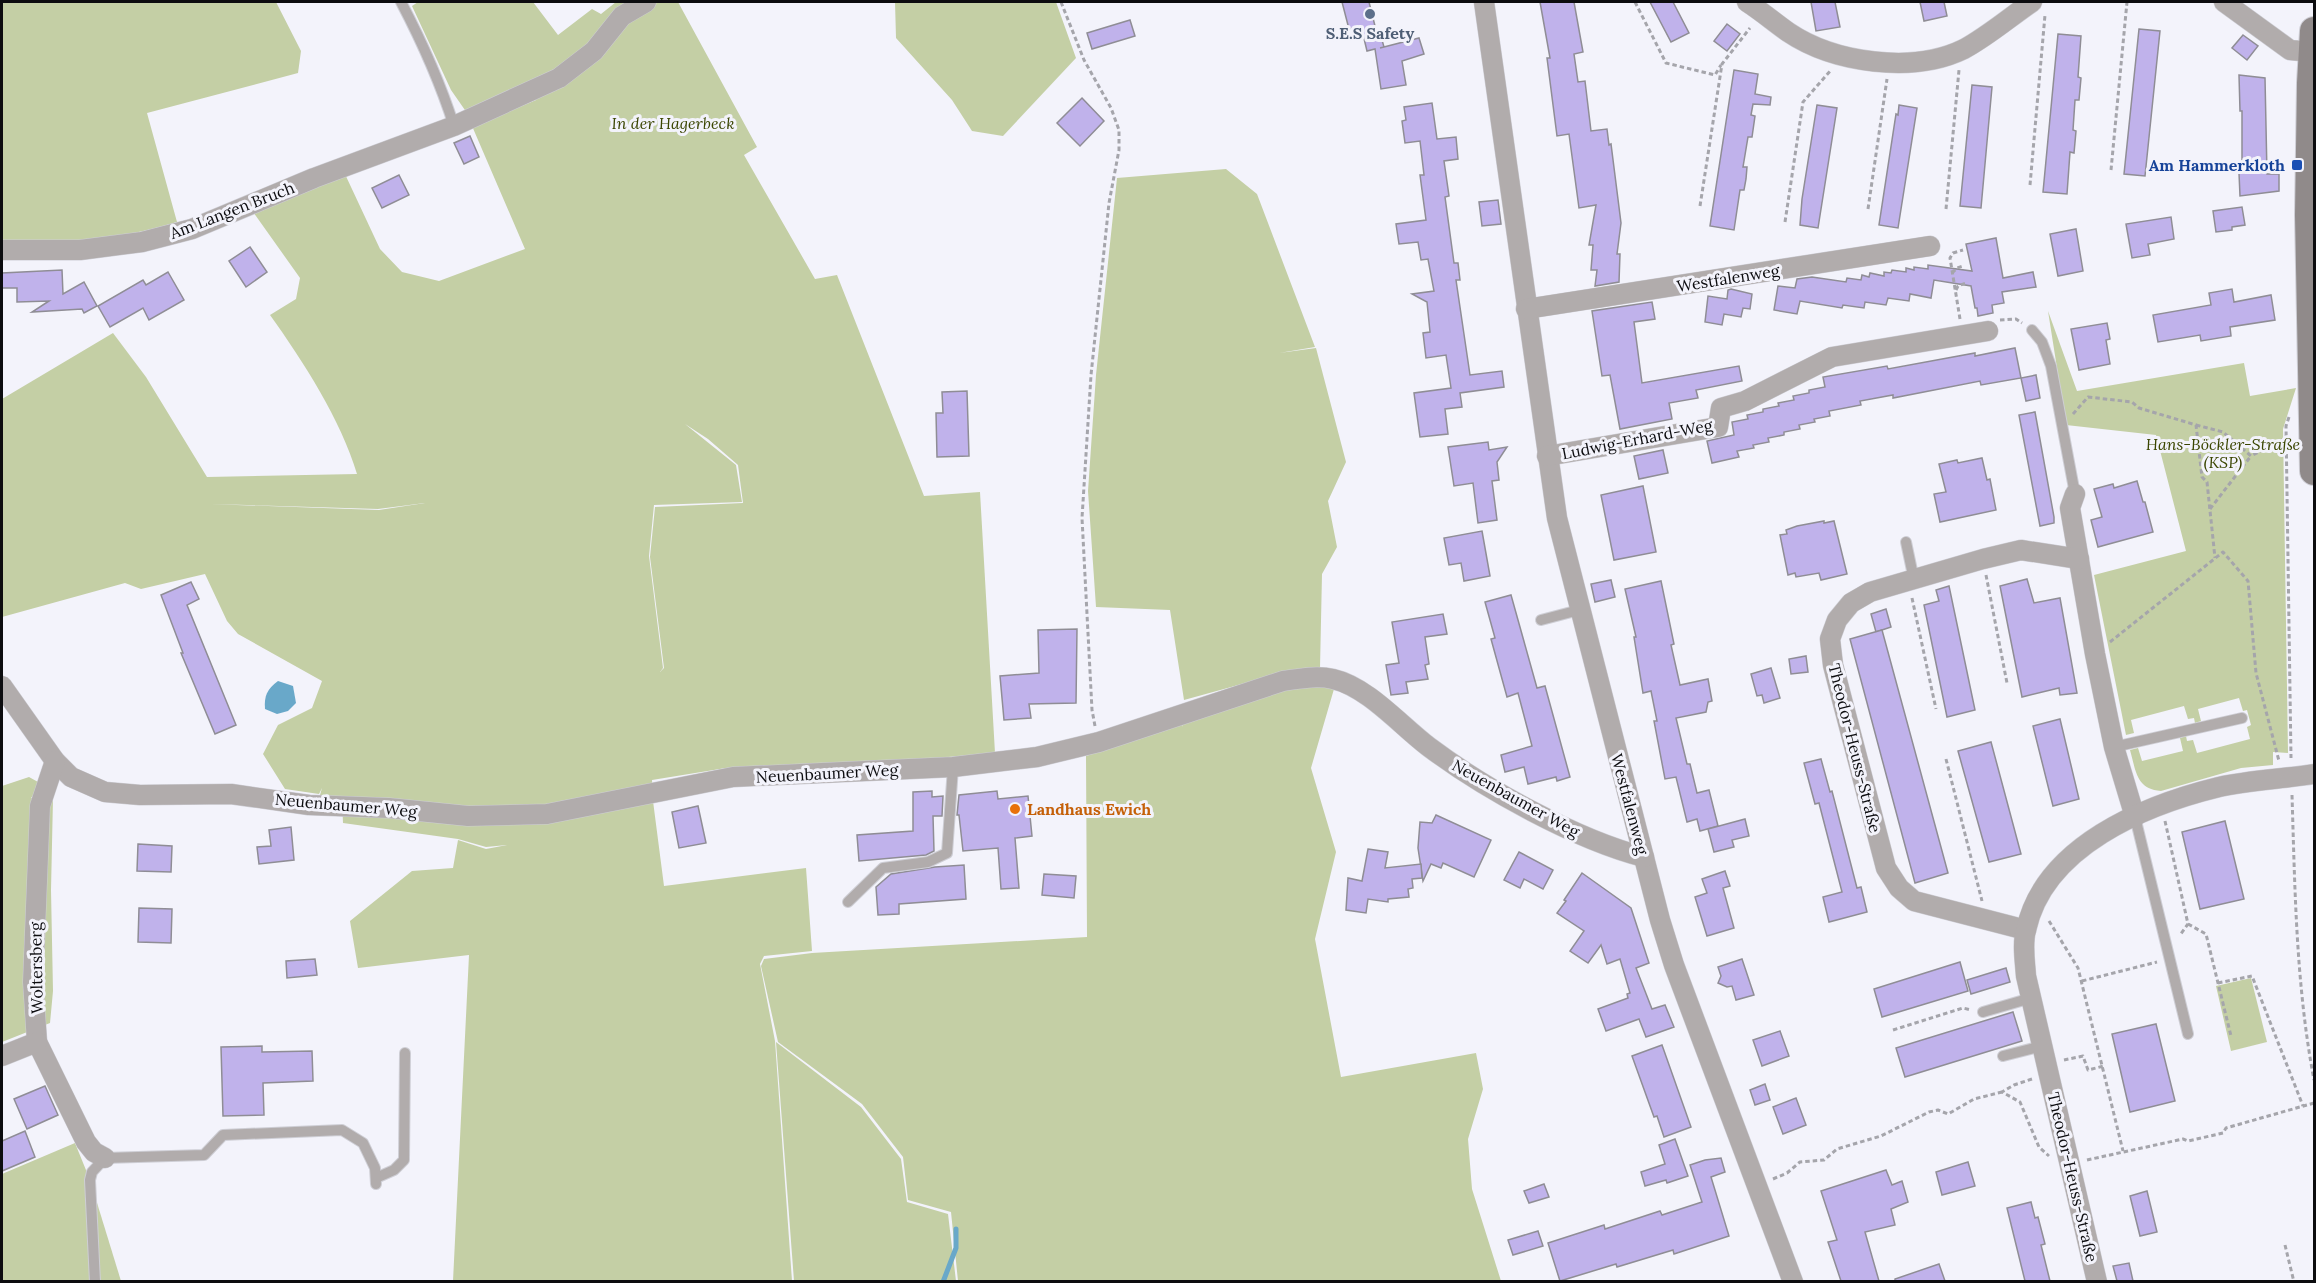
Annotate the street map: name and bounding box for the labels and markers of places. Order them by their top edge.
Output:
marker: S.E.S Safety [1363,7,1377,21]
place label: S.E.S Safety [1326,23,1414,43]
place label: Am Hammerkloth [2149,155,2285,175]
marker: Am Hammerkloth [2290,158,2304,172]
place label: Landhaus Ewich [1027,799,1151,819]
marker: Landhaus Ewich [1008,802,1022,816]

